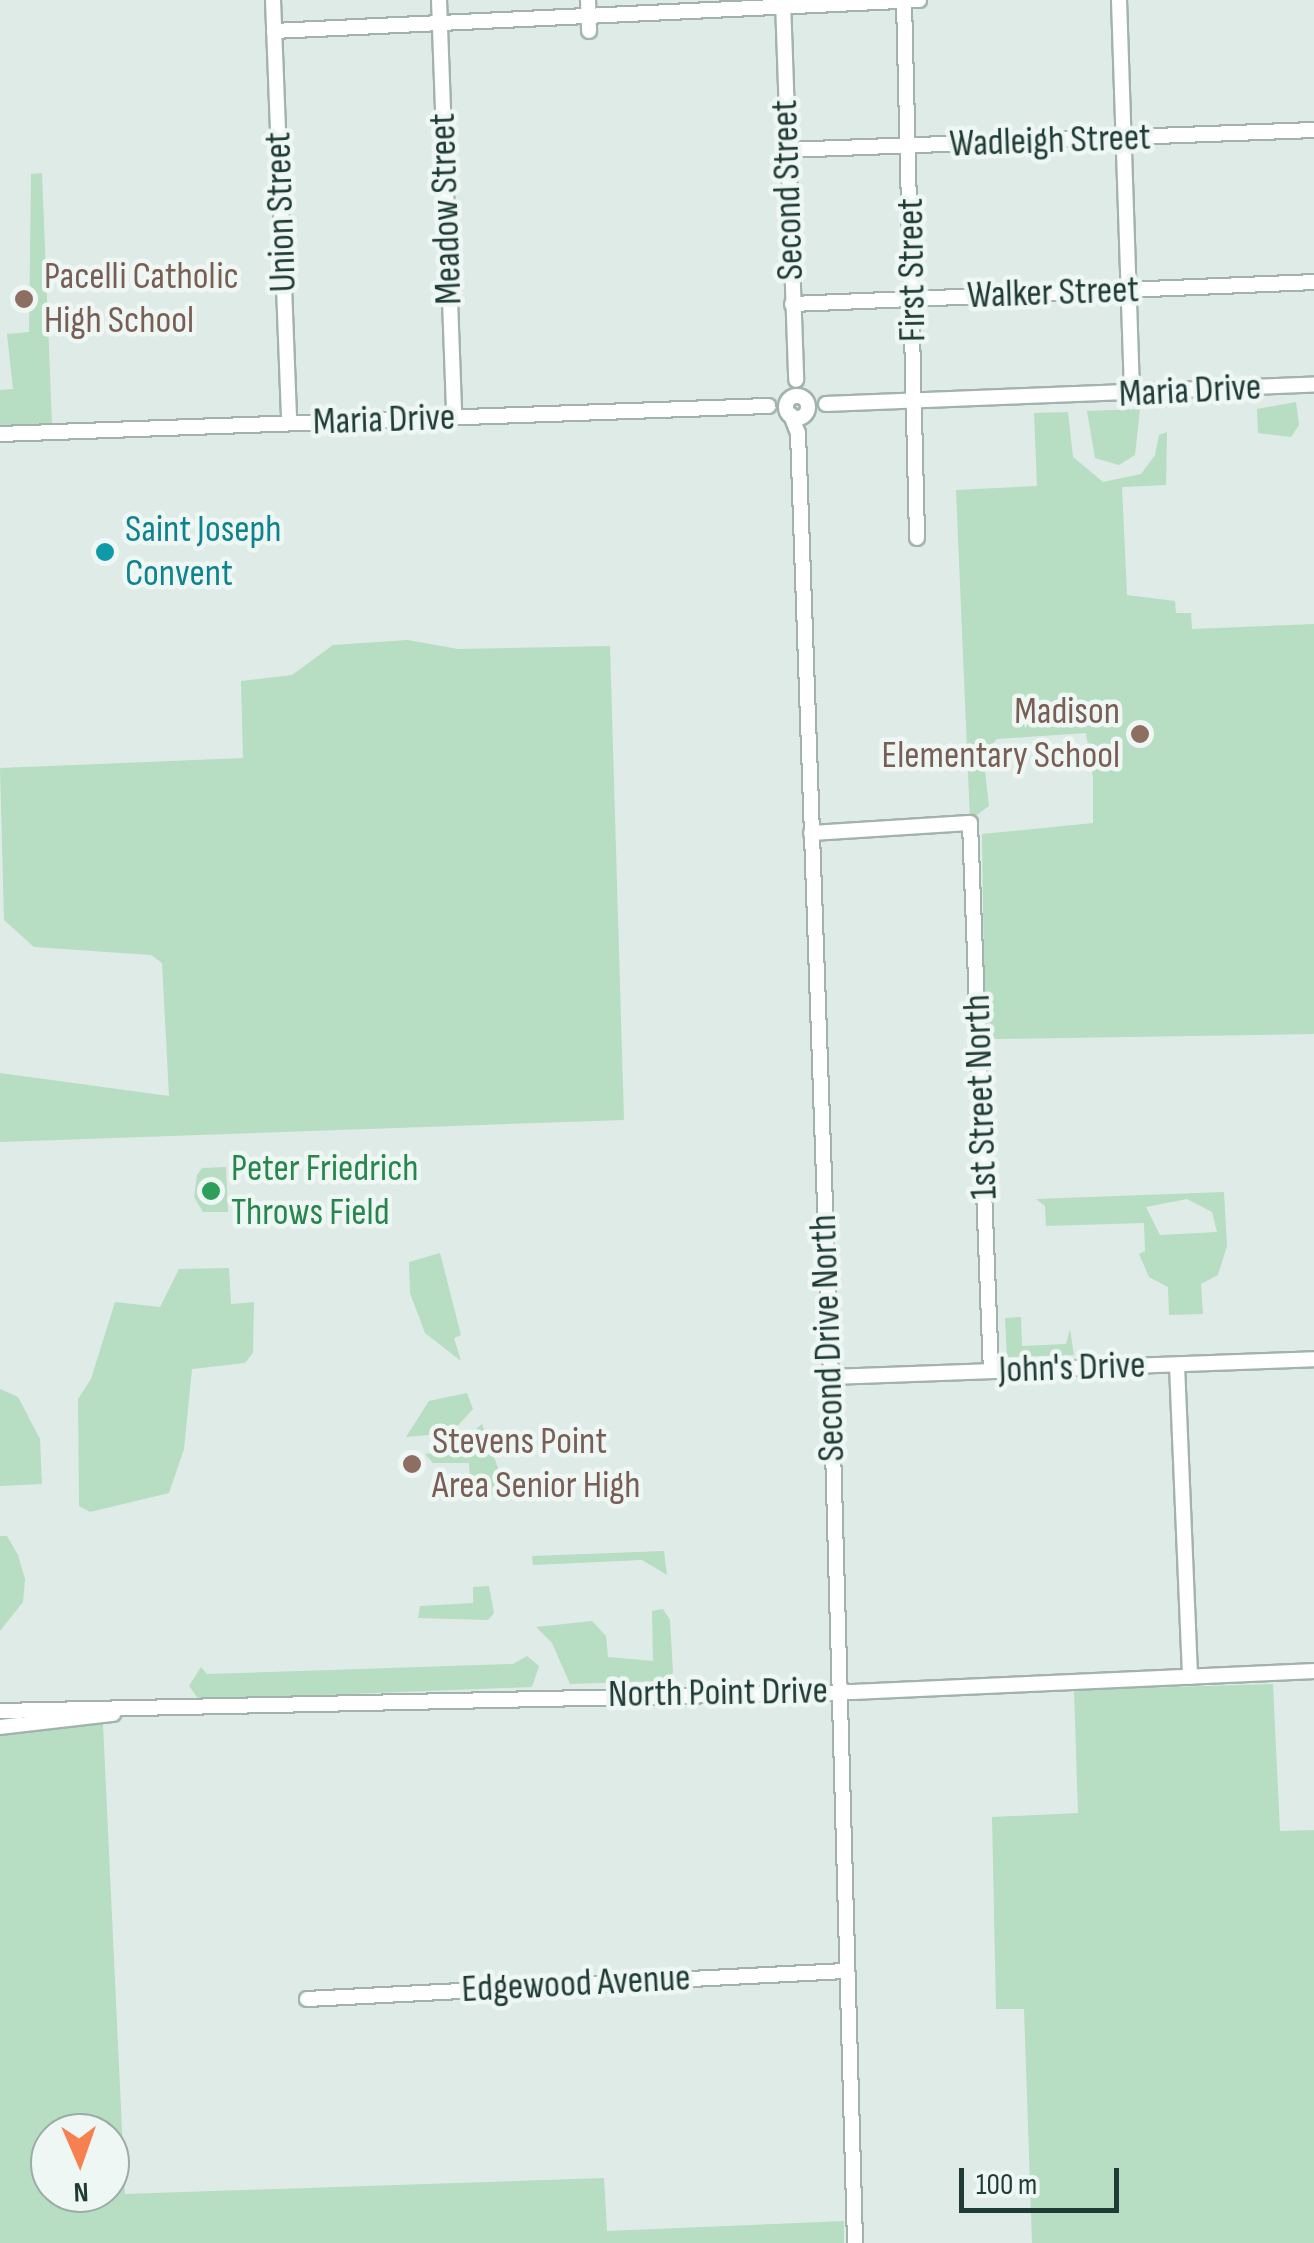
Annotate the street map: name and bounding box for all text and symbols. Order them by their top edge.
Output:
street label: Second Street [762,99,814,281]
street label: Meadow Street [420,113,472,305]
street label: Wadleigh Street [949,115,1151,167]
street label: Union Street [255,131,307,293]
street label: First Street [888,198,936,342]
place label: Pacelli Catholic High School [44,254,239,343]
street label: Walker Street [966,267,1140,319]
marker: Pacelli Catholic High School [13,288,35,310]
street label: Maria Drive [1118,365,1262,417]
street label: Maria Drive [312,395,456,445]
place label: Saint Joseph Convent [125,507,282,596]
marker: Saint Joseph Convent [94,541,116,563]
place label: Madison Elementary School [882,689,1120,778]
marker: Madison Elementary School [1129,723,1151,745]
street label: 1st Street North [955,994,1007,1200]
place label: Peter Friedrich Throws Field [231,1146,419,1236]
marker: Peter Friedrich Throws Field [200,1180,222,1202]
street label: Second Drive North [801,1214,855,1462]
street label: John's Drive [998,1343,1146,1393]
place label: Stevens Point Area Senior High [432,1419,641,1508]
marker: Stevens Point Area Senior High [401,1453,423,1475]
street label: North Point Drive [608,1668,828,1718]
street label: Edgewood Avenue [460,1955,692,2013]
north arrow [30,2113,130,2213]
scale bar [964,2148,1124,2210]
text: 100 m [976,2167,1037,2203]
text: N [73,2175,89,2208]

